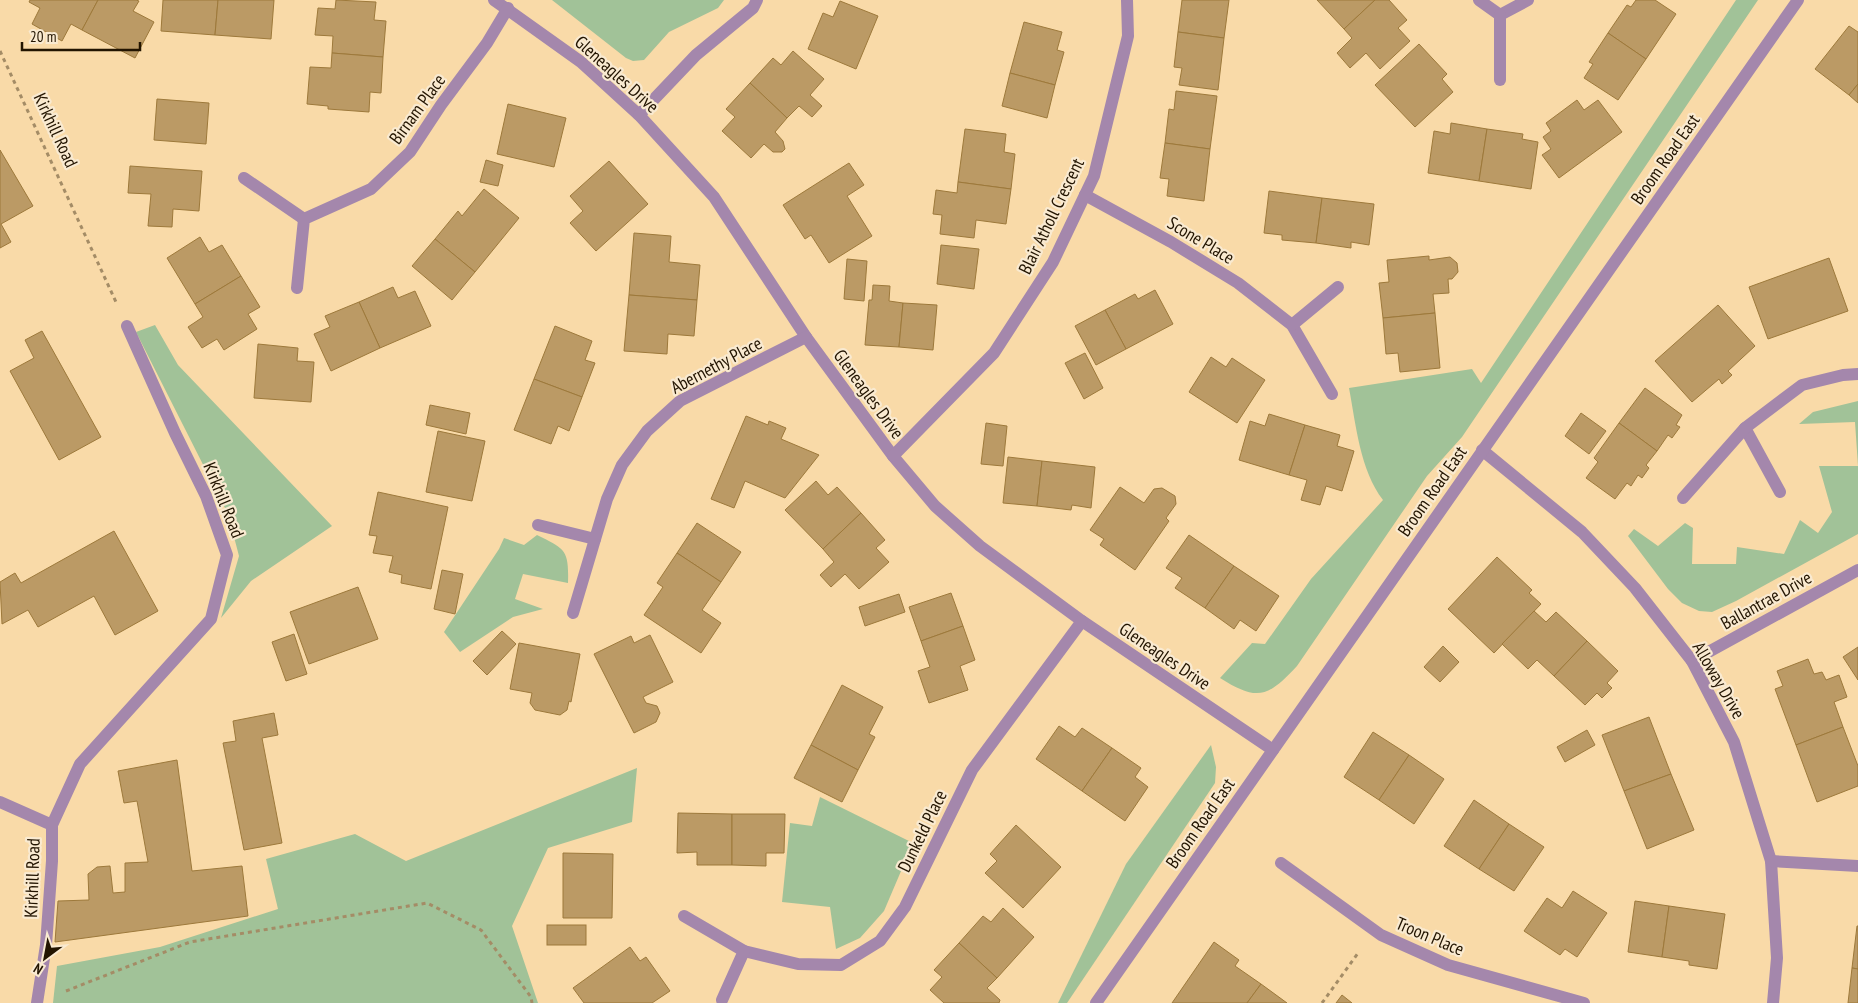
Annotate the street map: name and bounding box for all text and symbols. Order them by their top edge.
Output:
scale bar [22,20,140,52]
text: 20 m [30,27,56,46]
street label: Gleneagles Drive [570,30,664,118]
street label: Birnam Place [384,69,450,149]
street label: Kirkhill Road [29,89,83,171]
street label: Broom Road East [1625,109,1705,209]
street label: Blair Atholl Crescent [1013,154,1089,278]
street label: Scone Place [1163,211,1239,269]
street label: Abernethy Place [666,331,766,399]
street label: Gleneagles Drive [829,345,909,443]
street label: Broom Road East [1392,441,1472,541]
street label: Kirkhill Road [198,459,250,541]
street label: Ballantrae Drive [1717,566,1815,634]
street label: Gleneagles Drive [1115,617,1215,695]
street label: Alloway Drive [1688,637,1750,723]
street label: Broom Road East [1160,773,1240,873]
street label: Dunkeld Place [892,786,952,876]
street label: Kirkhill Road [19,838,45,918]
street label: Troon Place [1392,911,1468,961]
north arrow [20,933,70,983]
text: N [30,959,46,979]

